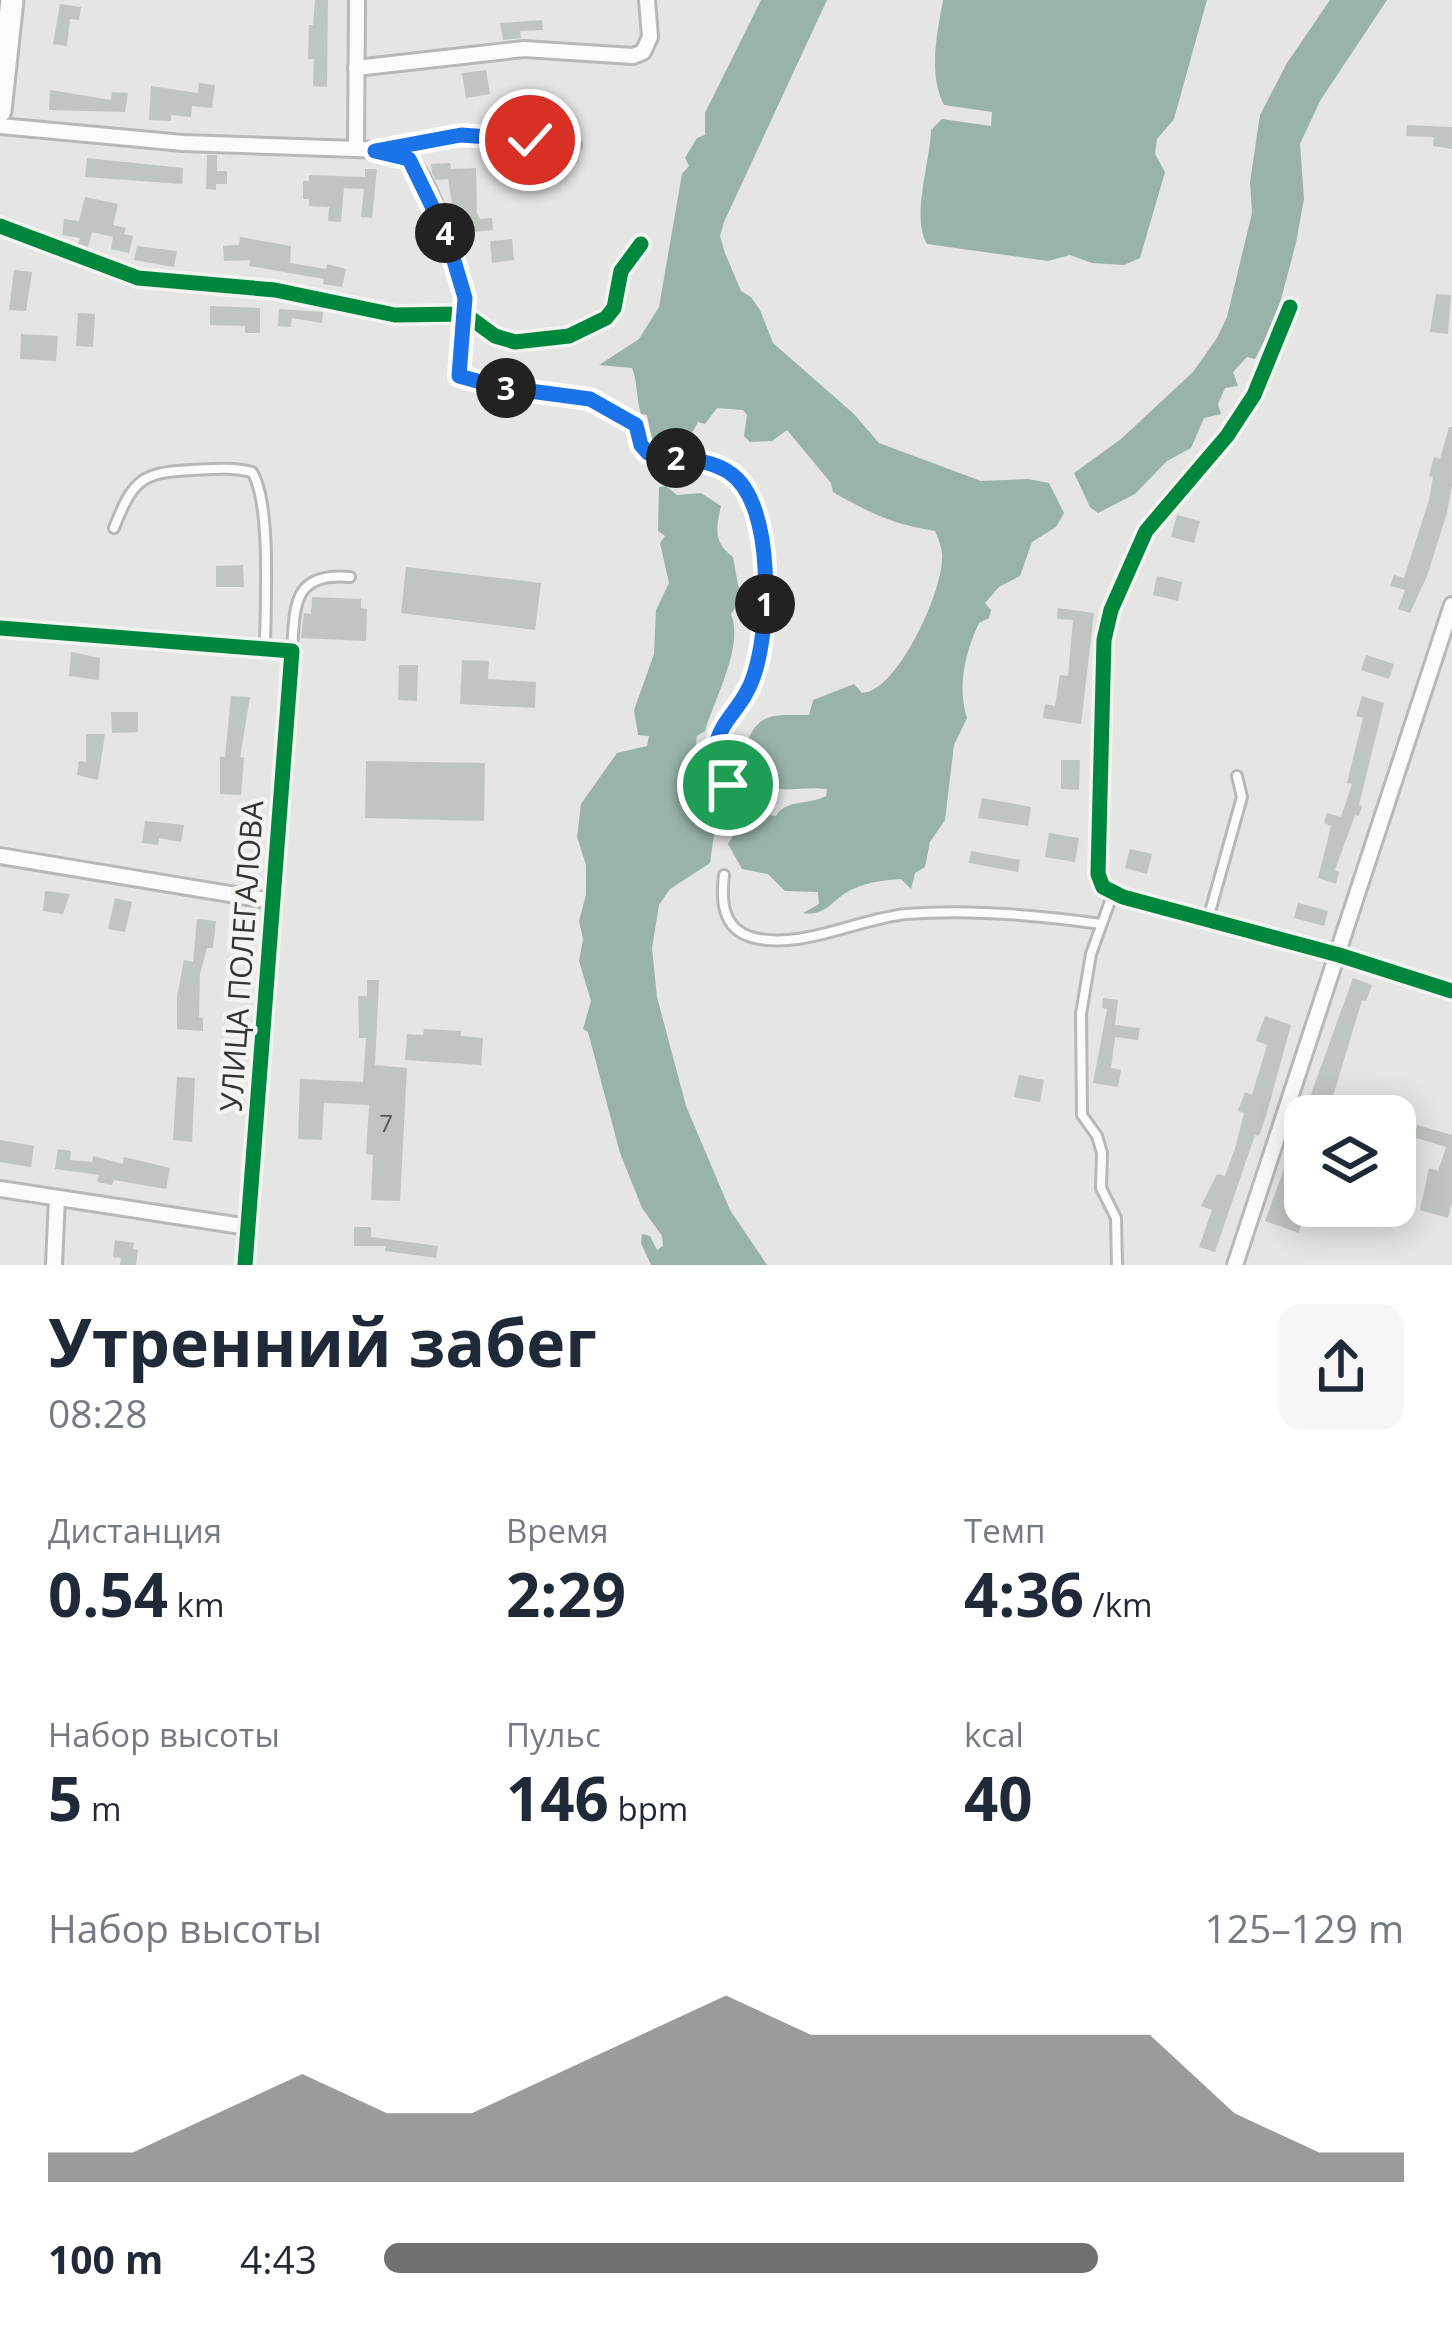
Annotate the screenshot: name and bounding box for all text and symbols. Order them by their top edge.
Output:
pin [479,89,581,191]
icon: check [497,107,563,173]
pin: 4 [415,203,475,263]
text: 4 [436,210,454,255]
pin: 3 [476,358,536,418]
text: 3 [497,365,515,410]
pin: 2 [646,428,706,488]
text: 2 [667,435,685,480]
pin: 1 [735,574,795,634]
text: 1 [756,581,774,626]
pin [677,734,779,836]
icon: arrive [695,752,761,818]
street label: УЛИЦА ПОЛЕГАЛОВА [210,799,272,1113]
map controls [1284,1095,1416,1227]
button: layers [1284,1095,1416,1227]
house number: 7 [379,1106,393,1139]
text: Утренний забег [48,1296,597,1386]
button: share [1278,1304,1404,1430]
text: 08:28 [48,1386,147,1439]
text: Дистанция [48,1508,222,1553]
text: Время [506,1508,609,1553]
text: Темп [964,1508,1045,1553]
text: 0.54 [48,1553,168,1635]
text: 2:29 [506,1553,626,1635]
text: 4:36 [964,1553,1084,1635]
text: km [168,1582,225,1627]
text: /km [1084,1582,1153,1627]
text: Набор высоты [48,1712,280,1757]
text: Пульс [506,1712,601,1757]
text: kcal [964,1712,1024,1757]
text: 5 [48,1757,82,1839]
text: 146 [506,1757,609,1839]
text: 40 [964,1757,1033,1839]
text: m [82,1786,121,1831]
text: bpm [609,1786,688,1831]
text: Набор высоты [48,1901,322,1954]
text: 125–129 m [1204,1901,1404,1954]
text: 100 m [48,2232,163,2285]
text: 4:43 [240,2232,317,2285]

